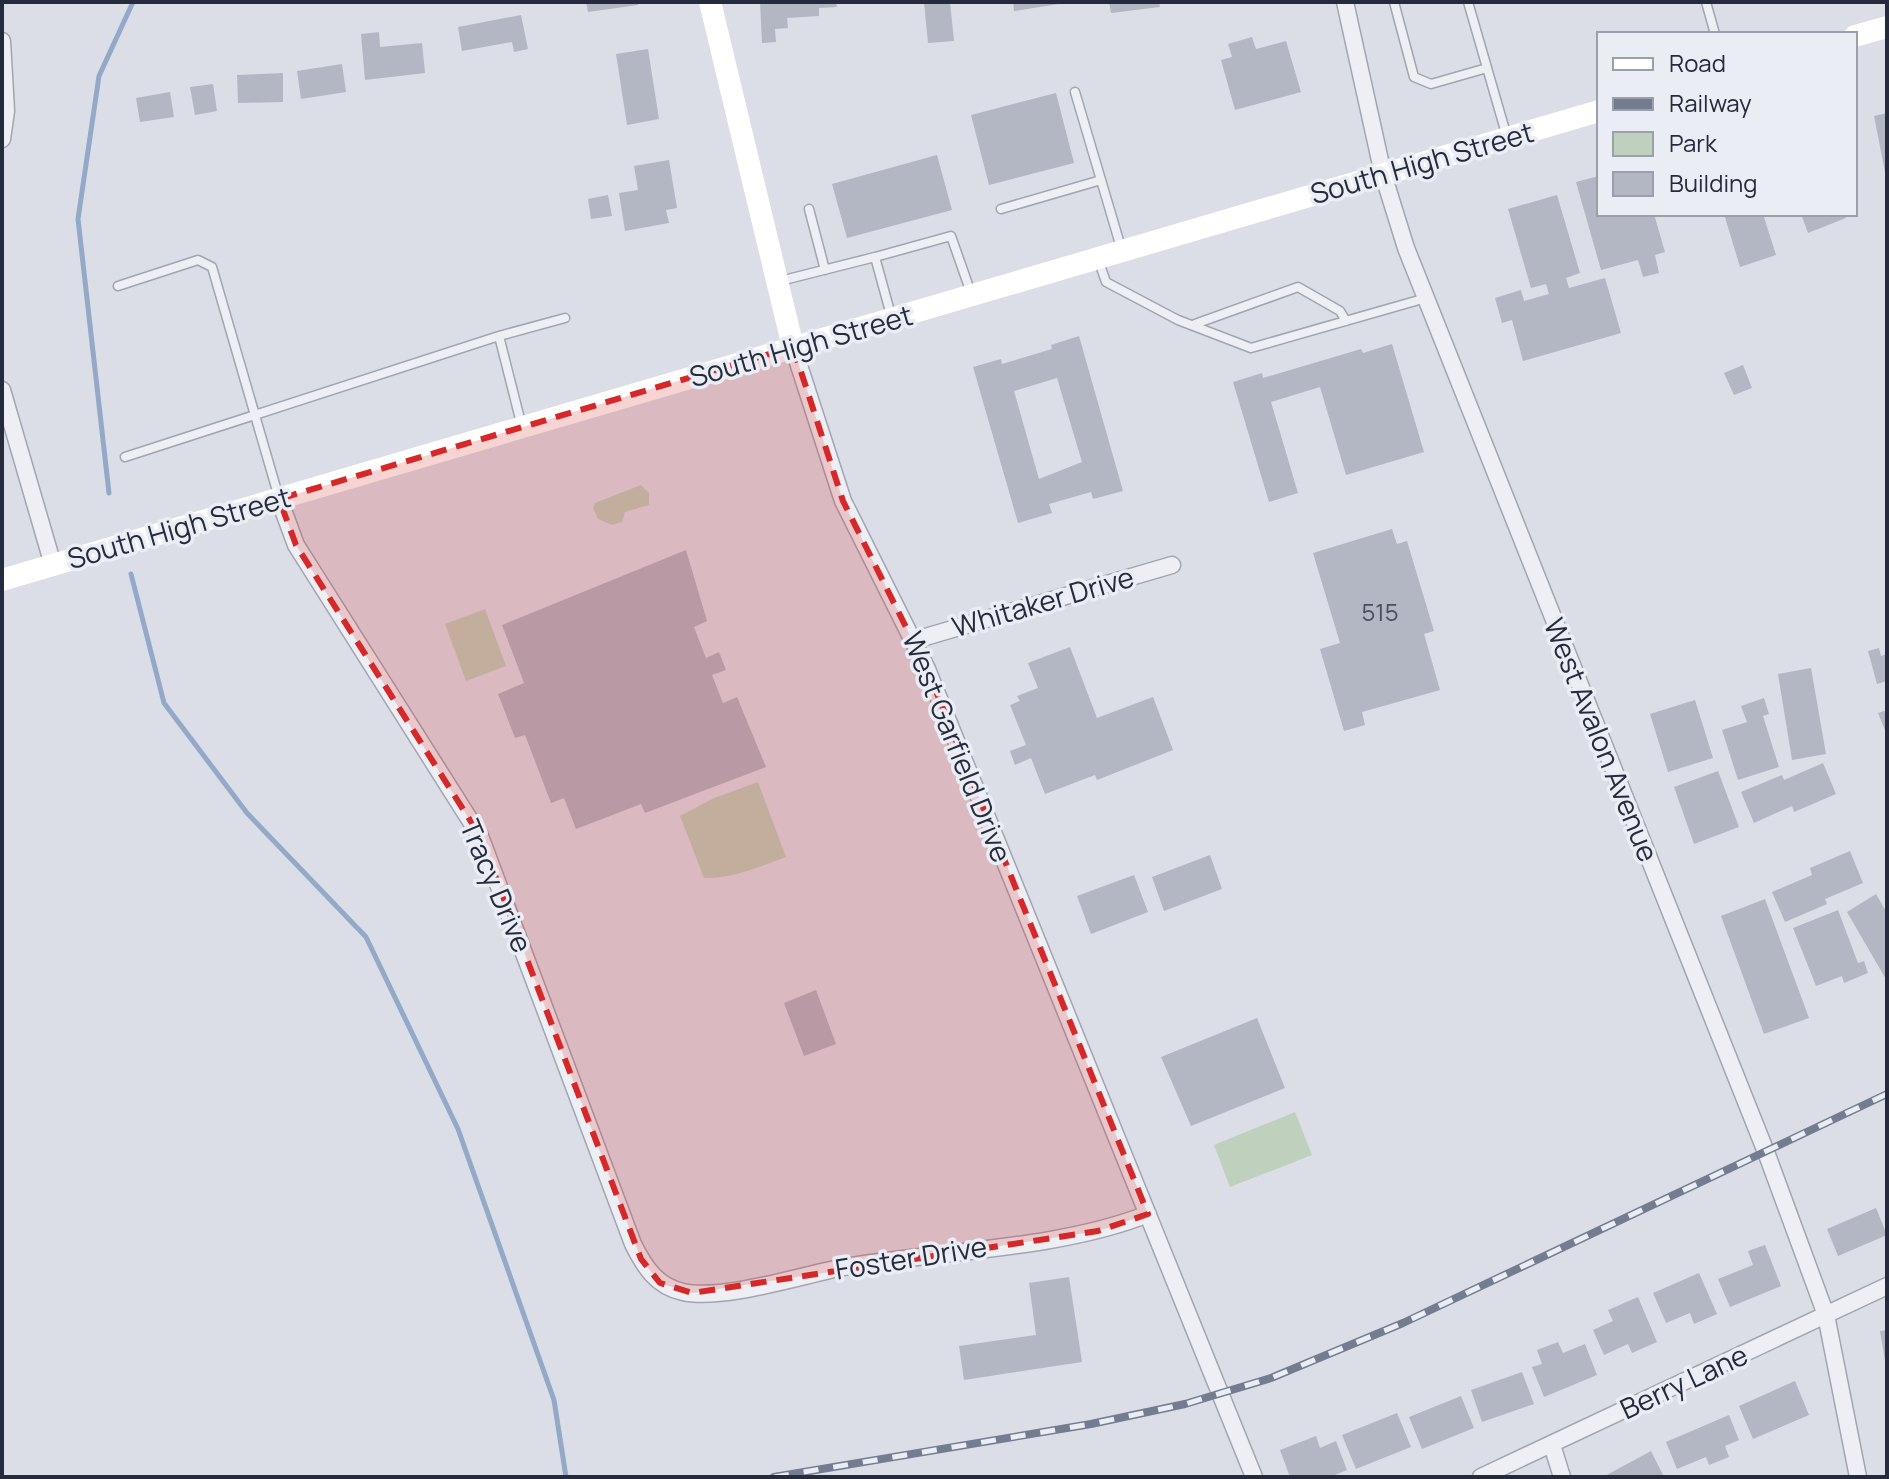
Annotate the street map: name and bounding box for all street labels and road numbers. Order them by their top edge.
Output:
street label: South High Street [1306,112,1538,212]
street label: South High Street [685,295,917,395]
street label: South High Street [63,477,295,577]
street label: Whitaker Drive [947,557,1138,645]
street label: West Avalon Avenue [1536,612,1668,867]
street label: West Garfield Drive [894,626,1021,867]
street label: Tracy Drive [452,813,542,958]
street label: Foster Drive [832,1226,989,1288]
street label: Berry Lane [1614,1335,1754,1427]

